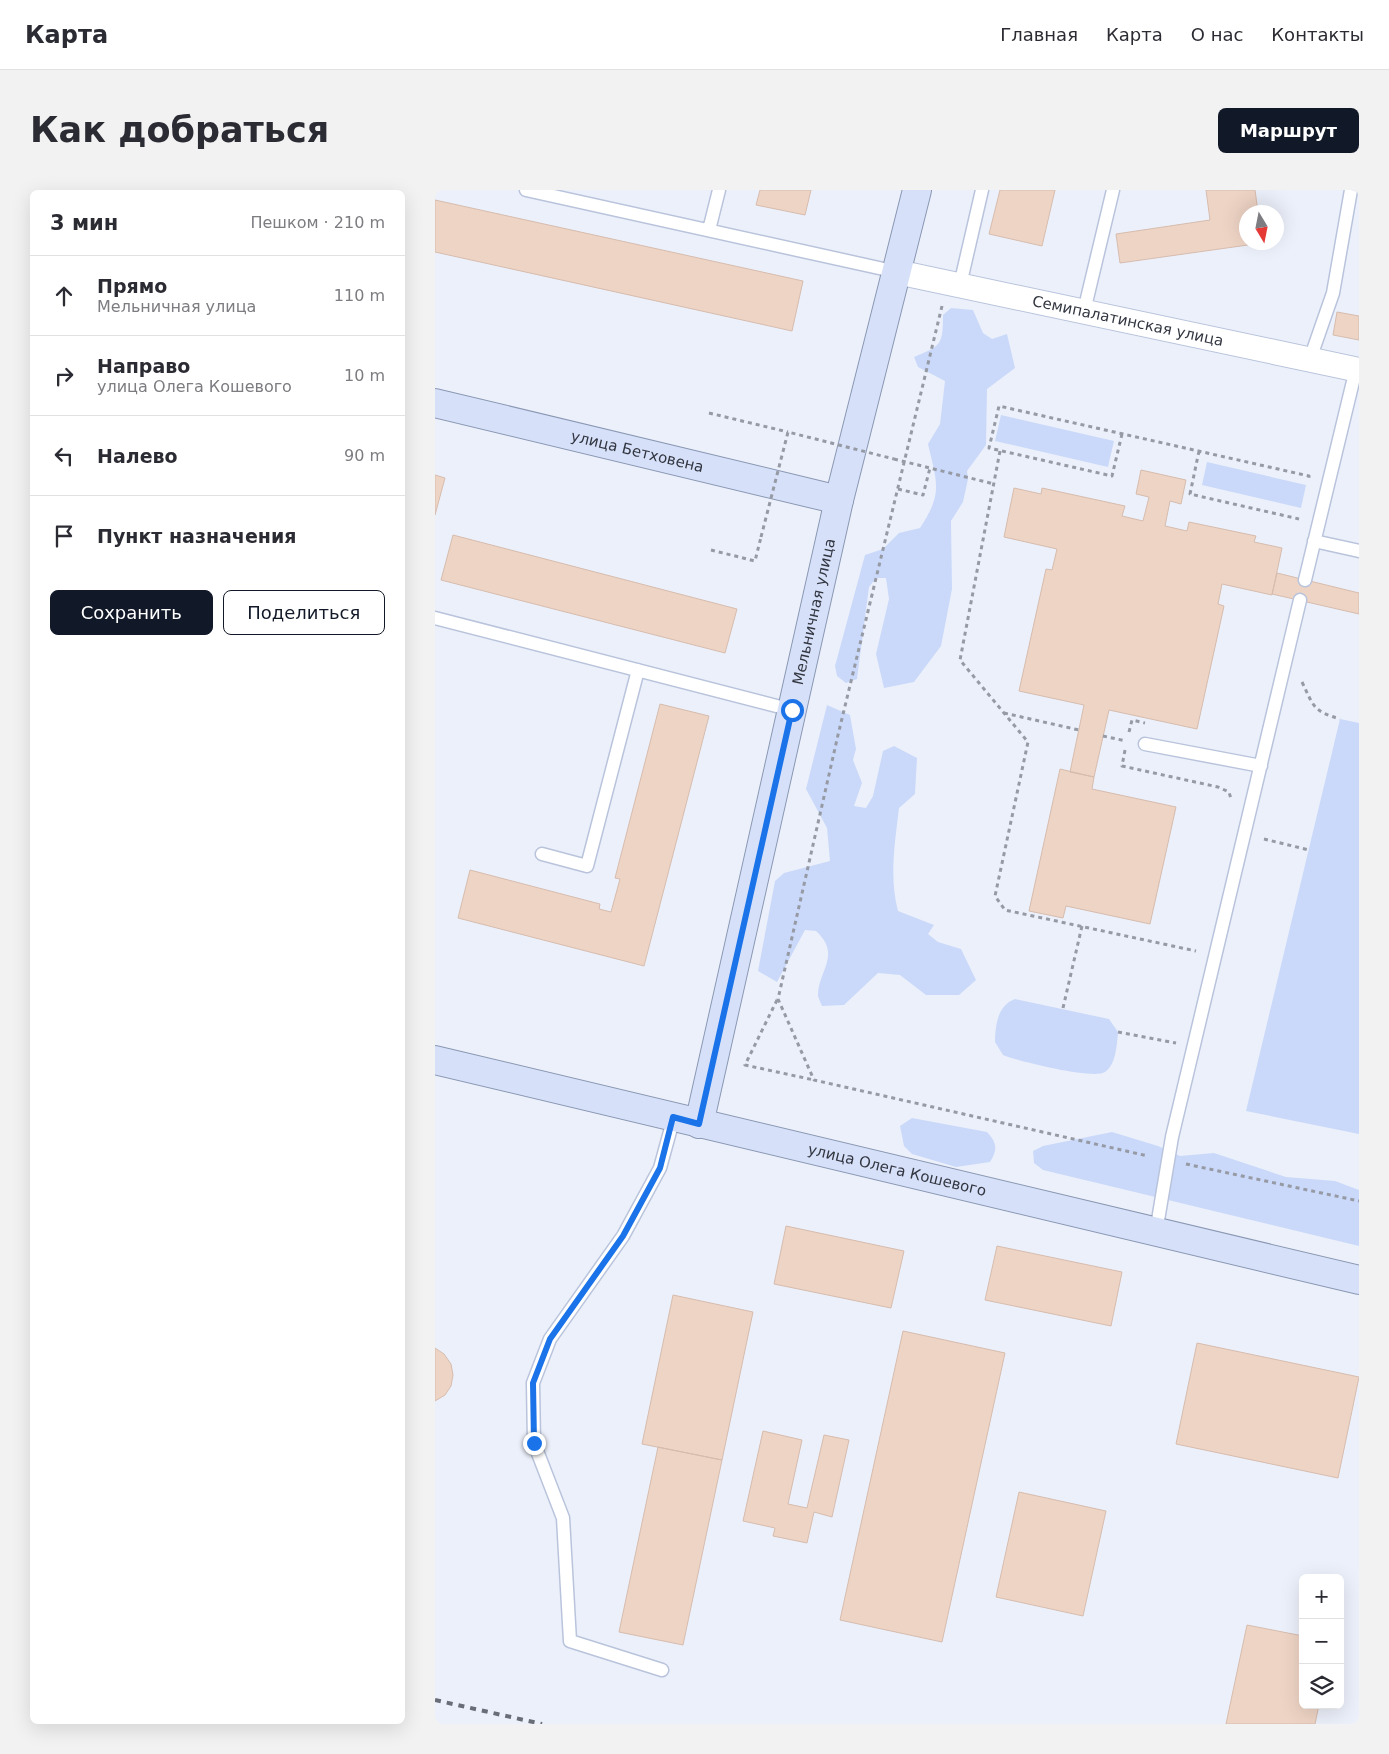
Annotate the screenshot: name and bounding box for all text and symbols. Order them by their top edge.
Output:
text: Карта [25,21,108,49]
text: Главная [1000,24,1078,45]
text: Карта [1106,24,1163,45]
text: О нас [1191,24,1243,45]
text: Контакты [1271,24,1364,45]
button: Маршрут [1218,108,1359,153]
text: Как добраться [30,110,329,150]
north arrow [1239,205,1284,250]
text: 3 мин [50,211,118,235]
text: Пешком · 210 m [250,213,385,232]
text: Прямо [97,275,167,297]
icon: ahead [50,282,78,310]
text: 110 m [334,286,385,305]
street label: Семипалатинская улица [1031,292,1225,350]
text: Мельничная улица [97,297,256,316]
text: Направо [97,355,190,377]
icon: right [50,362,78,390]
text: 10 m [344,366,385,385]
text: улица Олега Кошевого [97,377,292,396]
street label: улица Бетховена [569,427,705,476]
icon: left [50,442,78,470]
text: Налево [97,445,178,467]
text: 90 m [344,446,385,465]
icon: arrive [50,522,78,550]
text: Пункт назначения [97,525,296,547]
street label: Мельничная улица [789,537,839,687]
button: Сохранить [50,590,213,635]
button: Поделиться [223,590,385,635]
route start [781,699,804,722]
street label: улица Олега Кошевого [806,1140,988,1200]
route end [523,1432,546,1455]
map controls [1299,1574,1344,1709]
button: + [1299,1574,1344,1619]
button: − [1299,1619,1344,1664]
button: layers [1299,1664,1344,1709]

